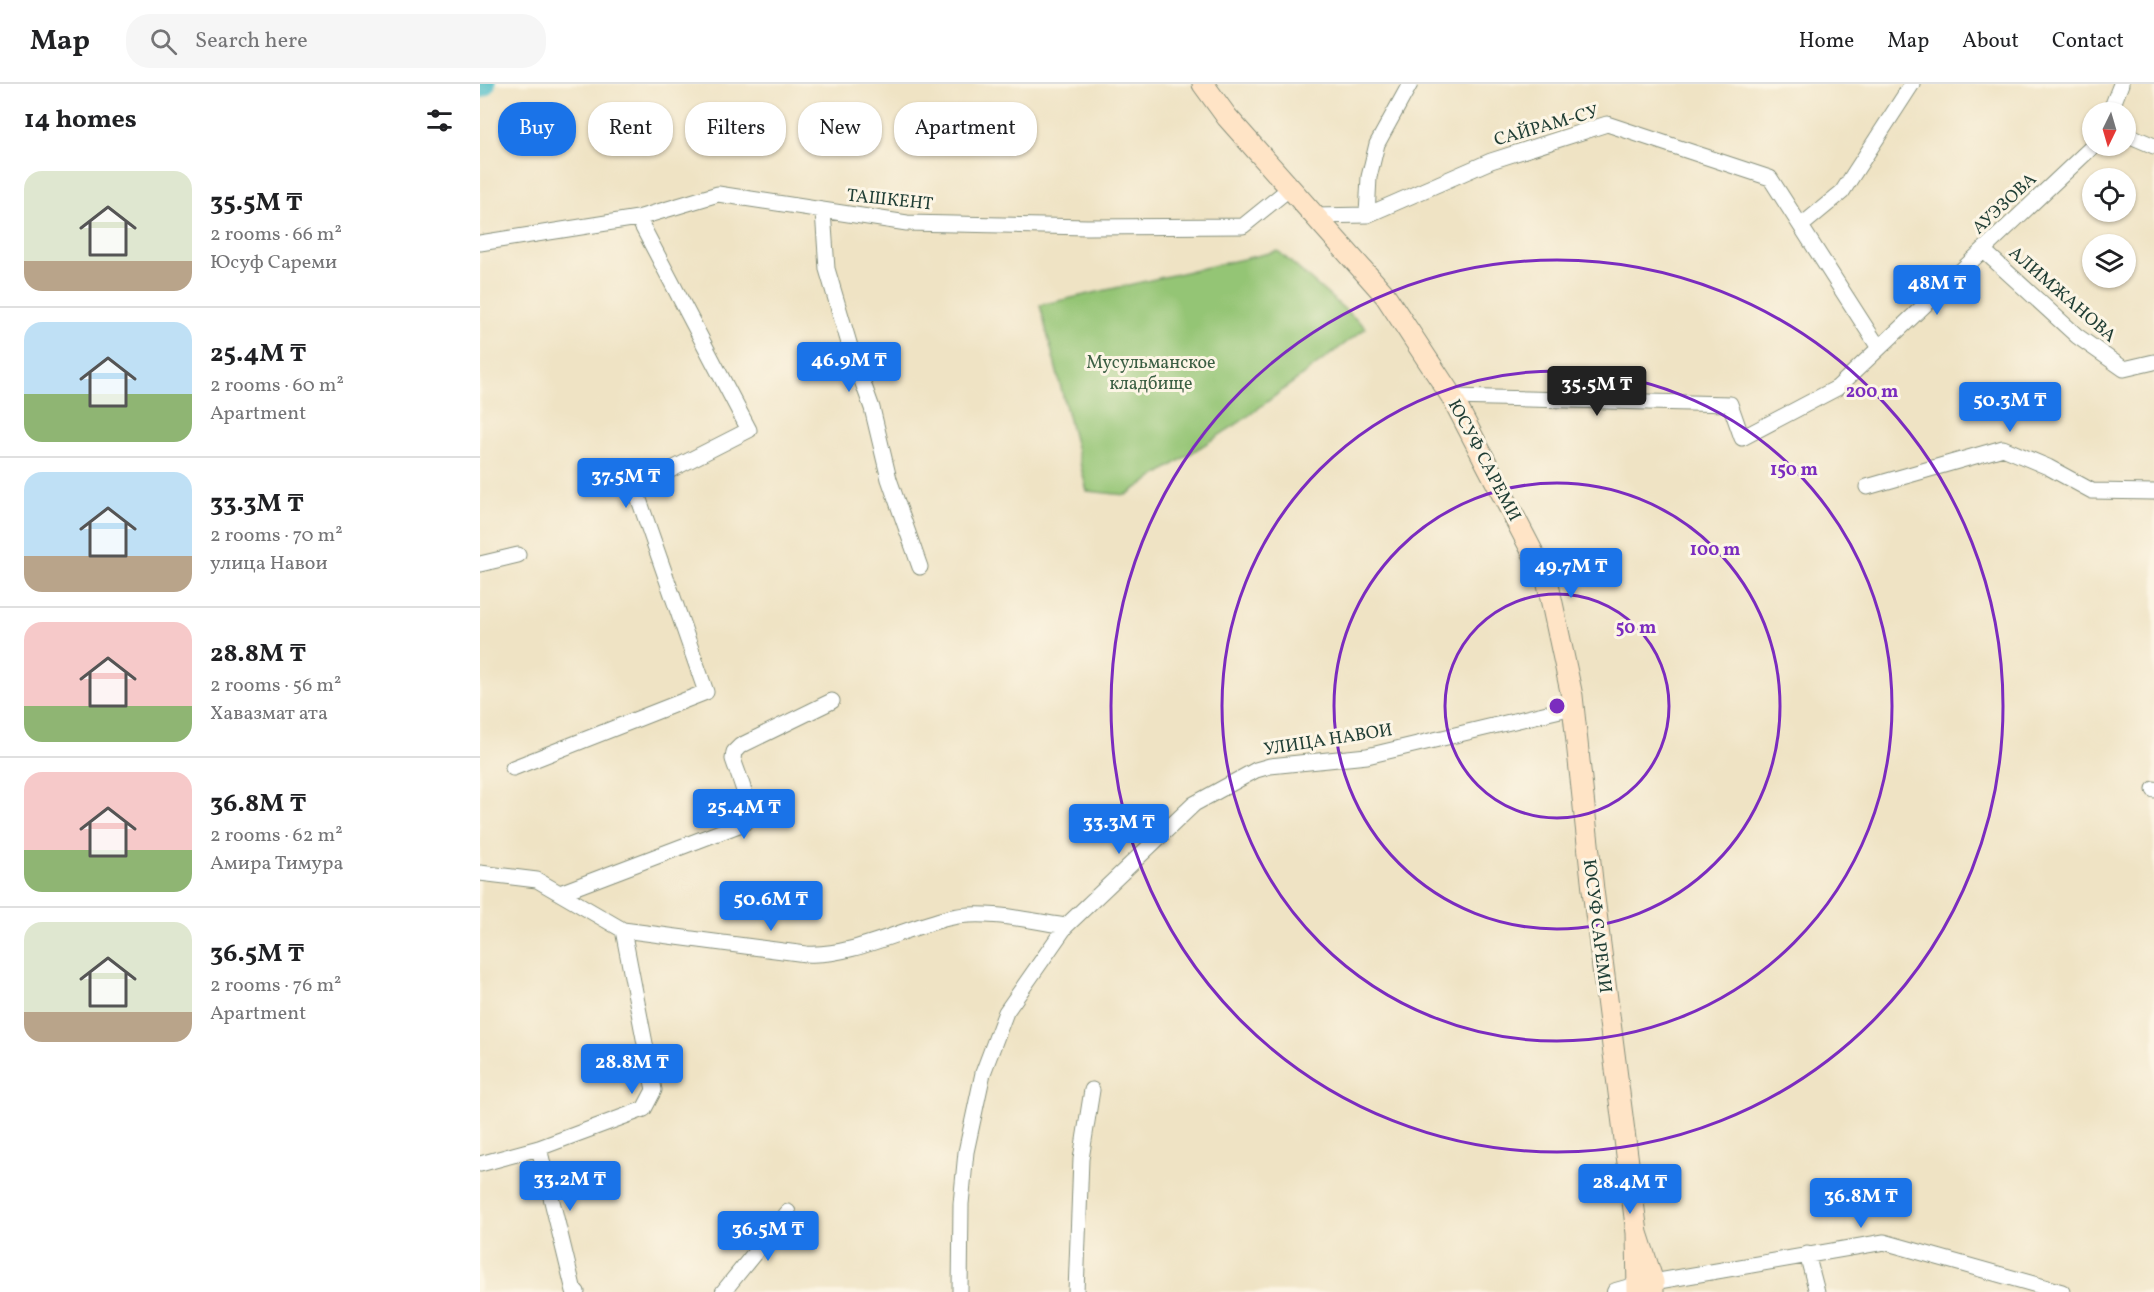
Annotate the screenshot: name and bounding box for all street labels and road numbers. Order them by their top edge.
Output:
street label: САЙРАМ-СУ [1491,100,1602,153]
street label: АУЭЗОВА [1967,167,2043,241]
street label: ТАШКЕНТ [845,184,935,218]
street label: АЛИМЖАНОВА [2003,241,2122,349]
street label: ЮСУФ САРЕМИ [1441,395,1526,526]
street label: УЛИЦА НАВОИ [1262,718,1394,763]
street label: ЮСУФ САРЕМИ [1576,858,1617,995]

